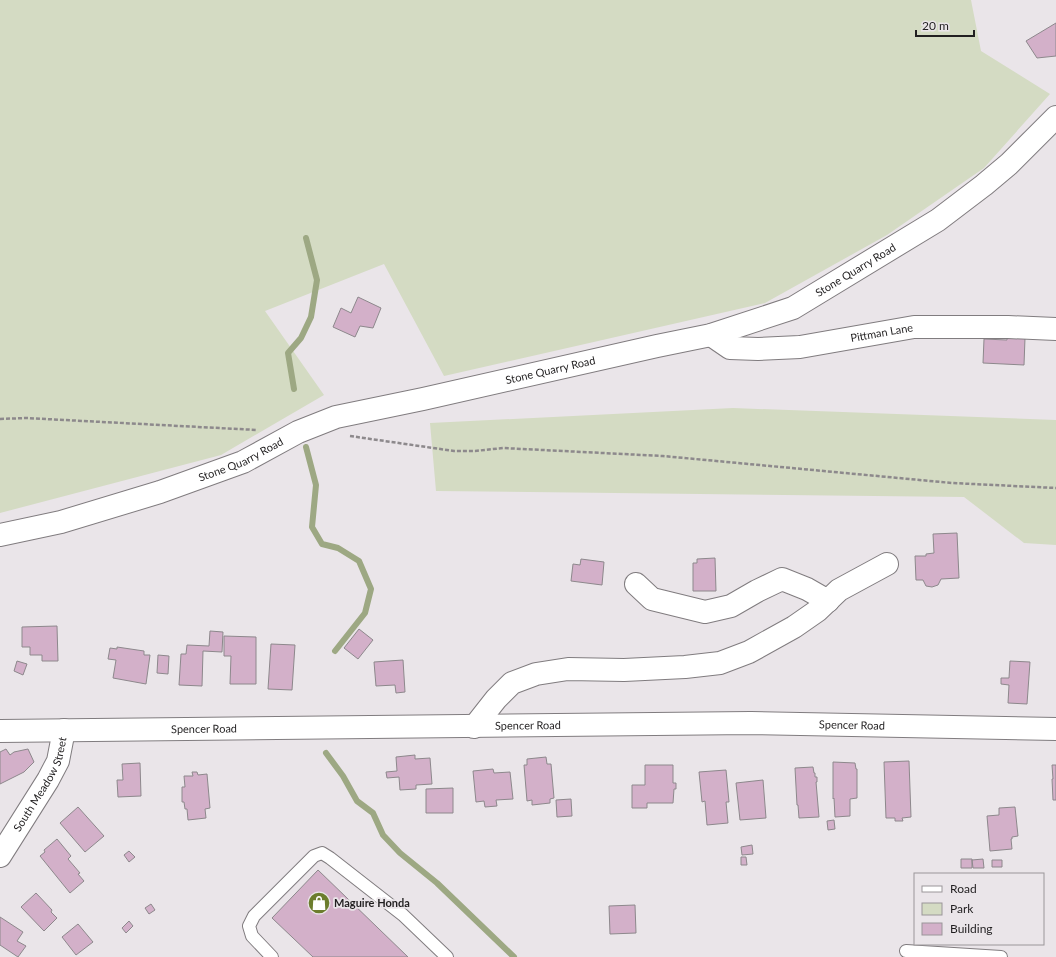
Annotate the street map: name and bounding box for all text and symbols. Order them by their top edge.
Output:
scale bar [916,12,974,38]
text: 20 m [922,18,949,33]
street label: Stone Quarry Road [813,240,898,299]
street label: Pittman Lane [849,320,914,344]
street label: Stone Quarry Road [504,353,596,386]
street label: Stone Quarry Road [196,434,285,484]
street label: Spencer Road [819,717,885,732]
street label: Spencer Road [495,718,561,732]
street label: Spencer Road [171,721,237,735]
street label: South Meadow Street [10,736,69,833]
legend [914,873,1044,945]
text: Road [950,881,977,896]
shop icon: Maguire Honda [306,890,332,916]
place label: Maguire Honda [334,896,410,909]
text: Park [950,901,974,916]
text: Building [950,921,993,936]

